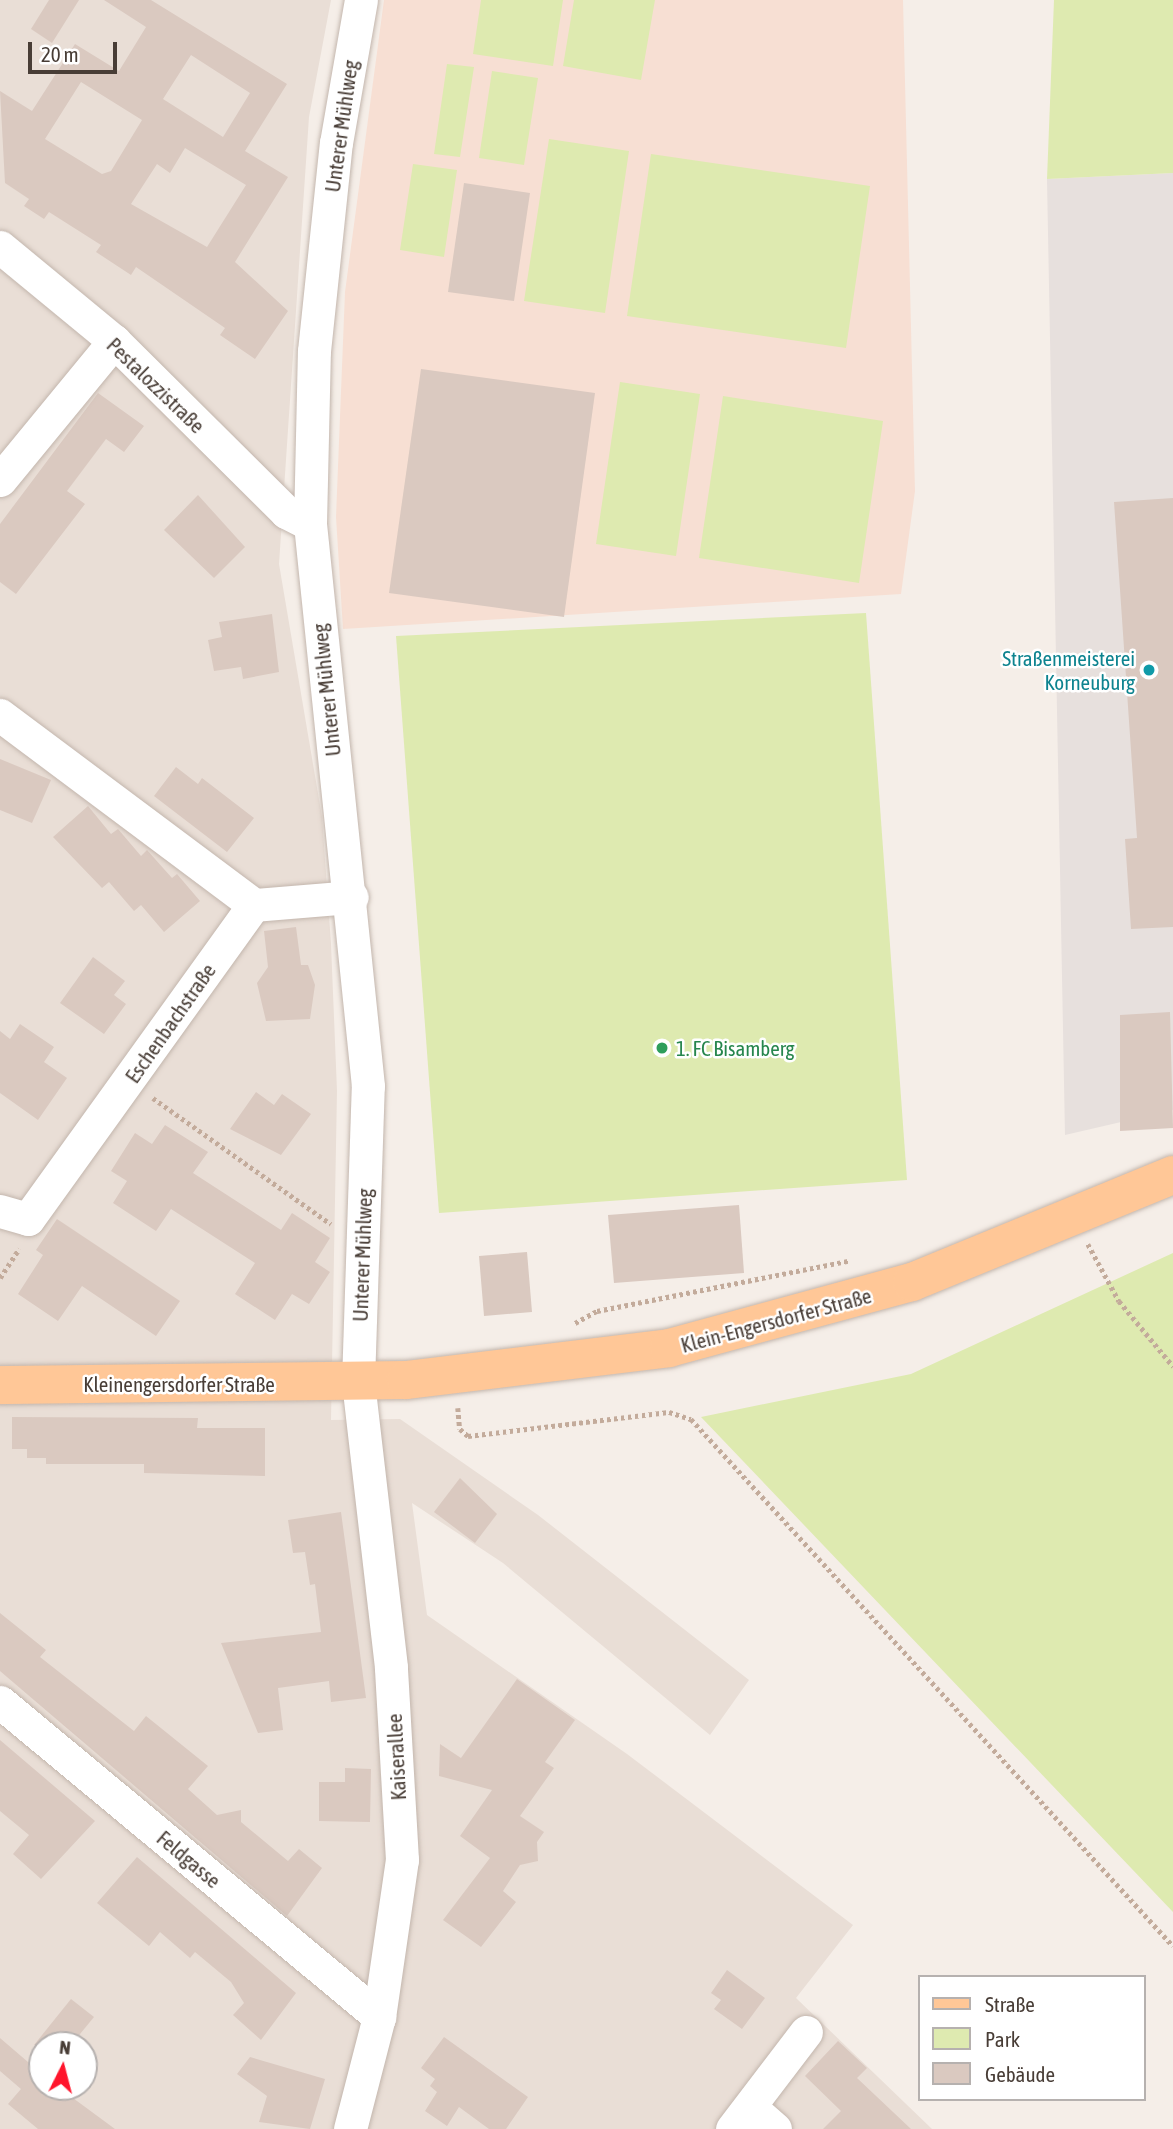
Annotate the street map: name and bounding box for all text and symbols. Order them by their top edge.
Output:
scale bar [32,28,121,72]
text: 20 m [41,42,79,66]
street label: Unterer Mühlweg [319,58,363,194]
street label: Pestalozzistraße [102,332,210,438]
street label: Unterer Mühlweg [306,622,346,758]
place label: Straßenmeisterei Korneuburg [1002,645,1135,695]
marker: Straßenmeisterei Korneuburg [1141,662,1157,678]
street label: Eschenbachstraße [119,958,221,1088]
place label: 1. FC Bisamberg [676,1035,794,1061]
marker: 1. FC Bisamberg [654,1040,670,1056]
street label: Unterer Mühlweg [347,1188,377,1322]
street label: Klein-Engersdorfer Straße [678,1282,874,1358]
street label: Kleinengersdorfer Straße [83,1371,275,1397]
street label: Kaiserallee [381,1713,411,1801]
street label: Feldgasse [152,1825,226,1893]
legend [918,1975,1145,2101]
text: Straße [985,1992,1035,2016]
text: Park [985,2027,1020,2051]
north arrow [28,2031,98,2101]
text: N [58,2036,72,2059]
text: Gebäude [985,2062,1055,2086]

